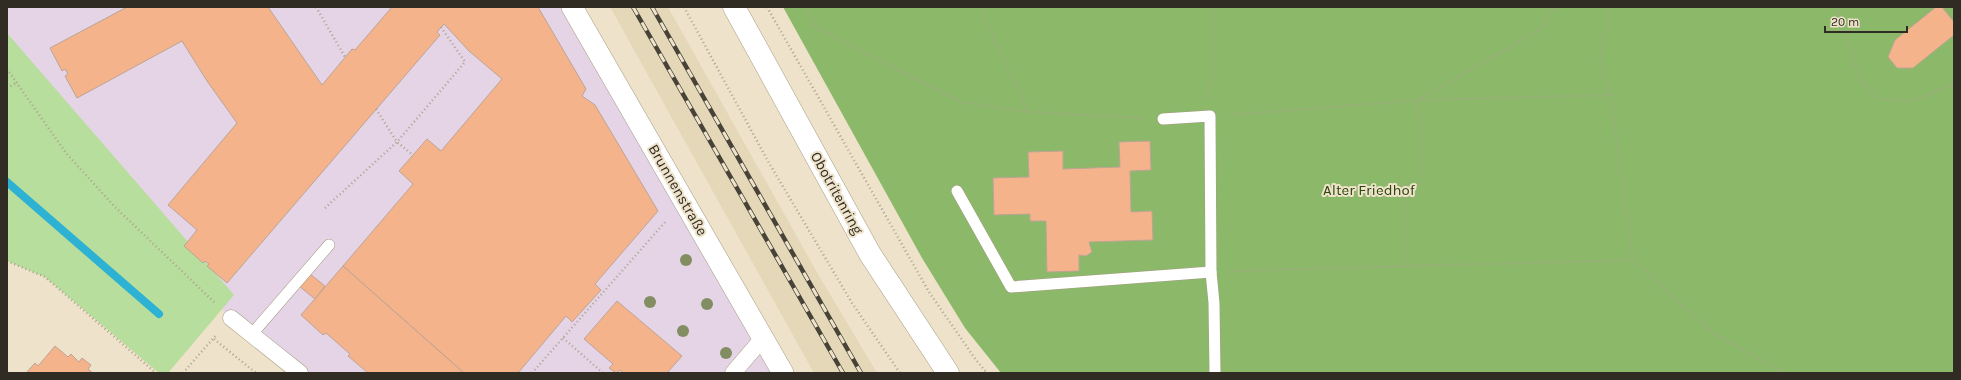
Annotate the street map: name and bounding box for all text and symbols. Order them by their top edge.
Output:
scale bar [1825,8,1907,34]
text: 20 m [1831,15,1859,29]
street label: Brunnenstraße [645,141,711,239]
street label: Obotritenring [807,148,867,238]
park label: Alter Friedhof [1323,181,1416,199]

